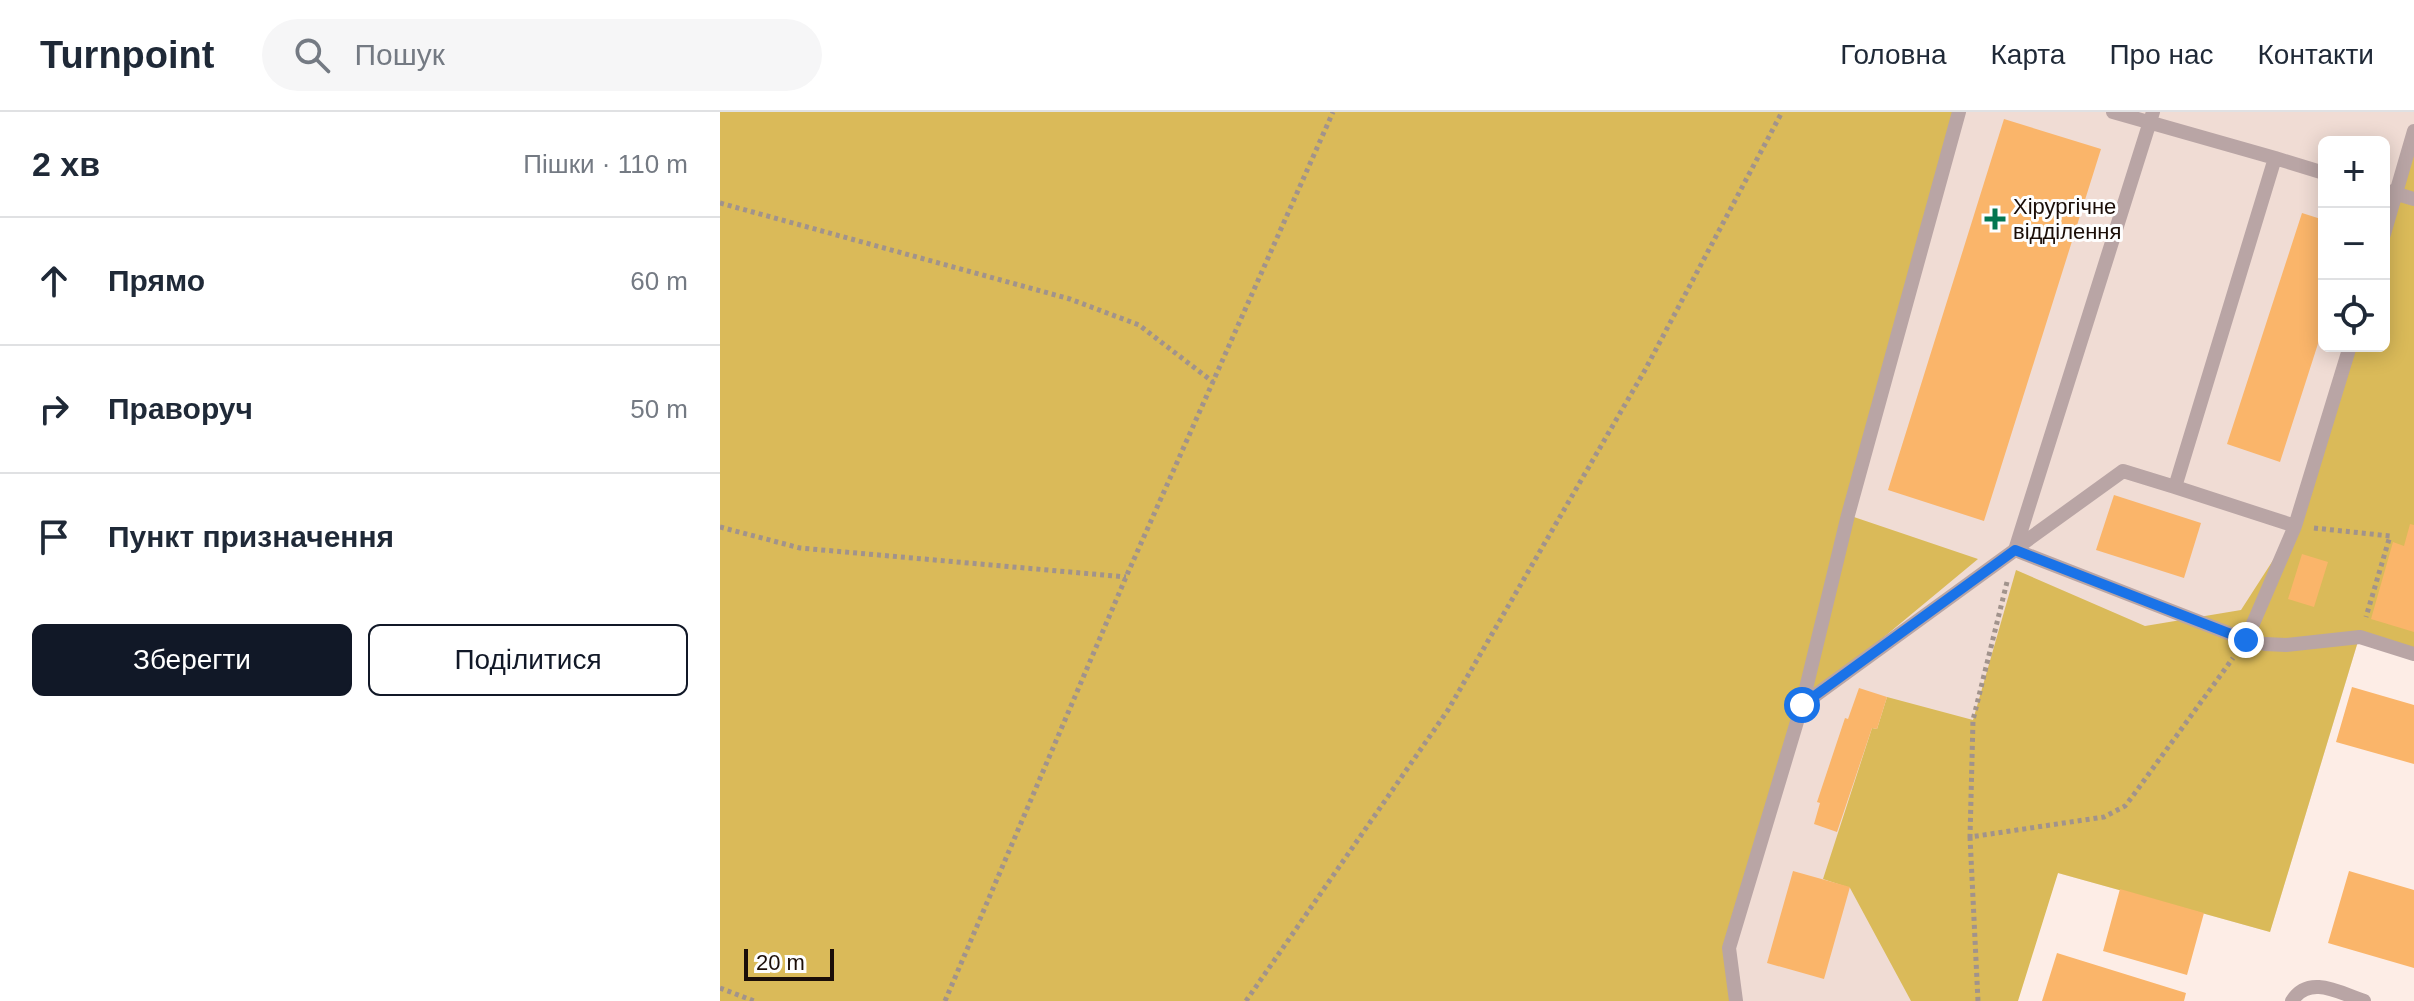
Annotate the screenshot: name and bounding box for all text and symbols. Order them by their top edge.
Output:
search box [262,19,822,91]
icon: search [290,33,334,77]
text: Turnpoint [40,34,214,76]
text: Пошук [354,38,445,71]
text: Головна [1840,39,1947,70]
text: Карта [1991,39,2065,70]
text: Про нас [2109,39,2214,70]
text: Контакти [2258,39,2374,70]
map controls [2318,136,2390,352]
button: + [2318,136,2390,208]
text: 2 хв [32,145,100,183]
text: Пішки · 110 m [523,149,688,179]
place label: Хірургічне відділення [2013,194,2121,244]
marker: Хірургічне відділення [1984,208,2006,230]
button: − [2318,208,2390,280]
icon: ahead [32,259,76,303]
text: Прямо [108,264,205,297]
text: 60 m [630,266,688,296]
button: locate [2318,280,2390,352]
icon: right [32,387,76,431]
text: Праворуч [108,392,253,425]
text: 50 m [630,394,688,424]
icon: arrive [32,515,76,559]
text: Пункт призначення [108,520,394,553]
route end [2228,622,2264,658]
button: Зберегти [32,624,352,696]
button: Поділитися [368,624,688,696]
route start [1784,687,1820,723]
scale bar [744,945,834,981]
text: 20 m [756,950,805,975]

